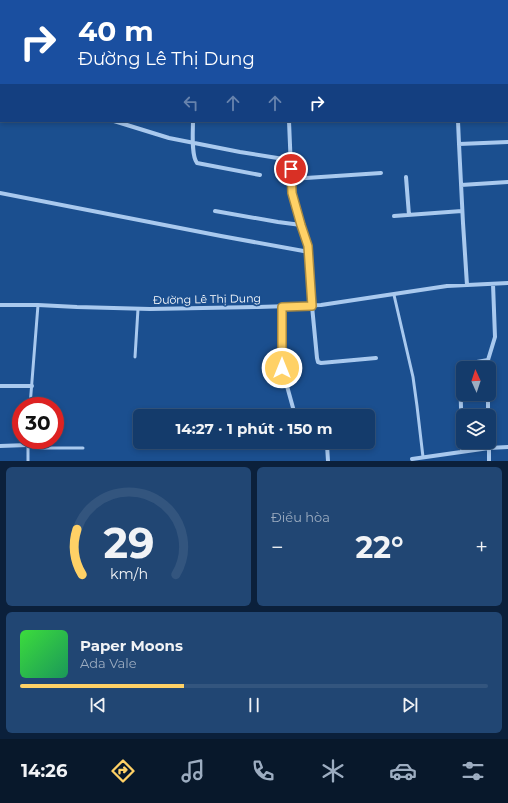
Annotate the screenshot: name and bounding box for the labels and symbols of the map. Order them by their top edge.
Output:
pin [274,152,308,186]
street label: Đường Lê Thị Dung [153,291,261,307]
position arrow [261,347,303,389]
north arrow [456,361,496,401]
speed limit sign: 30 [12,397,64,449]

